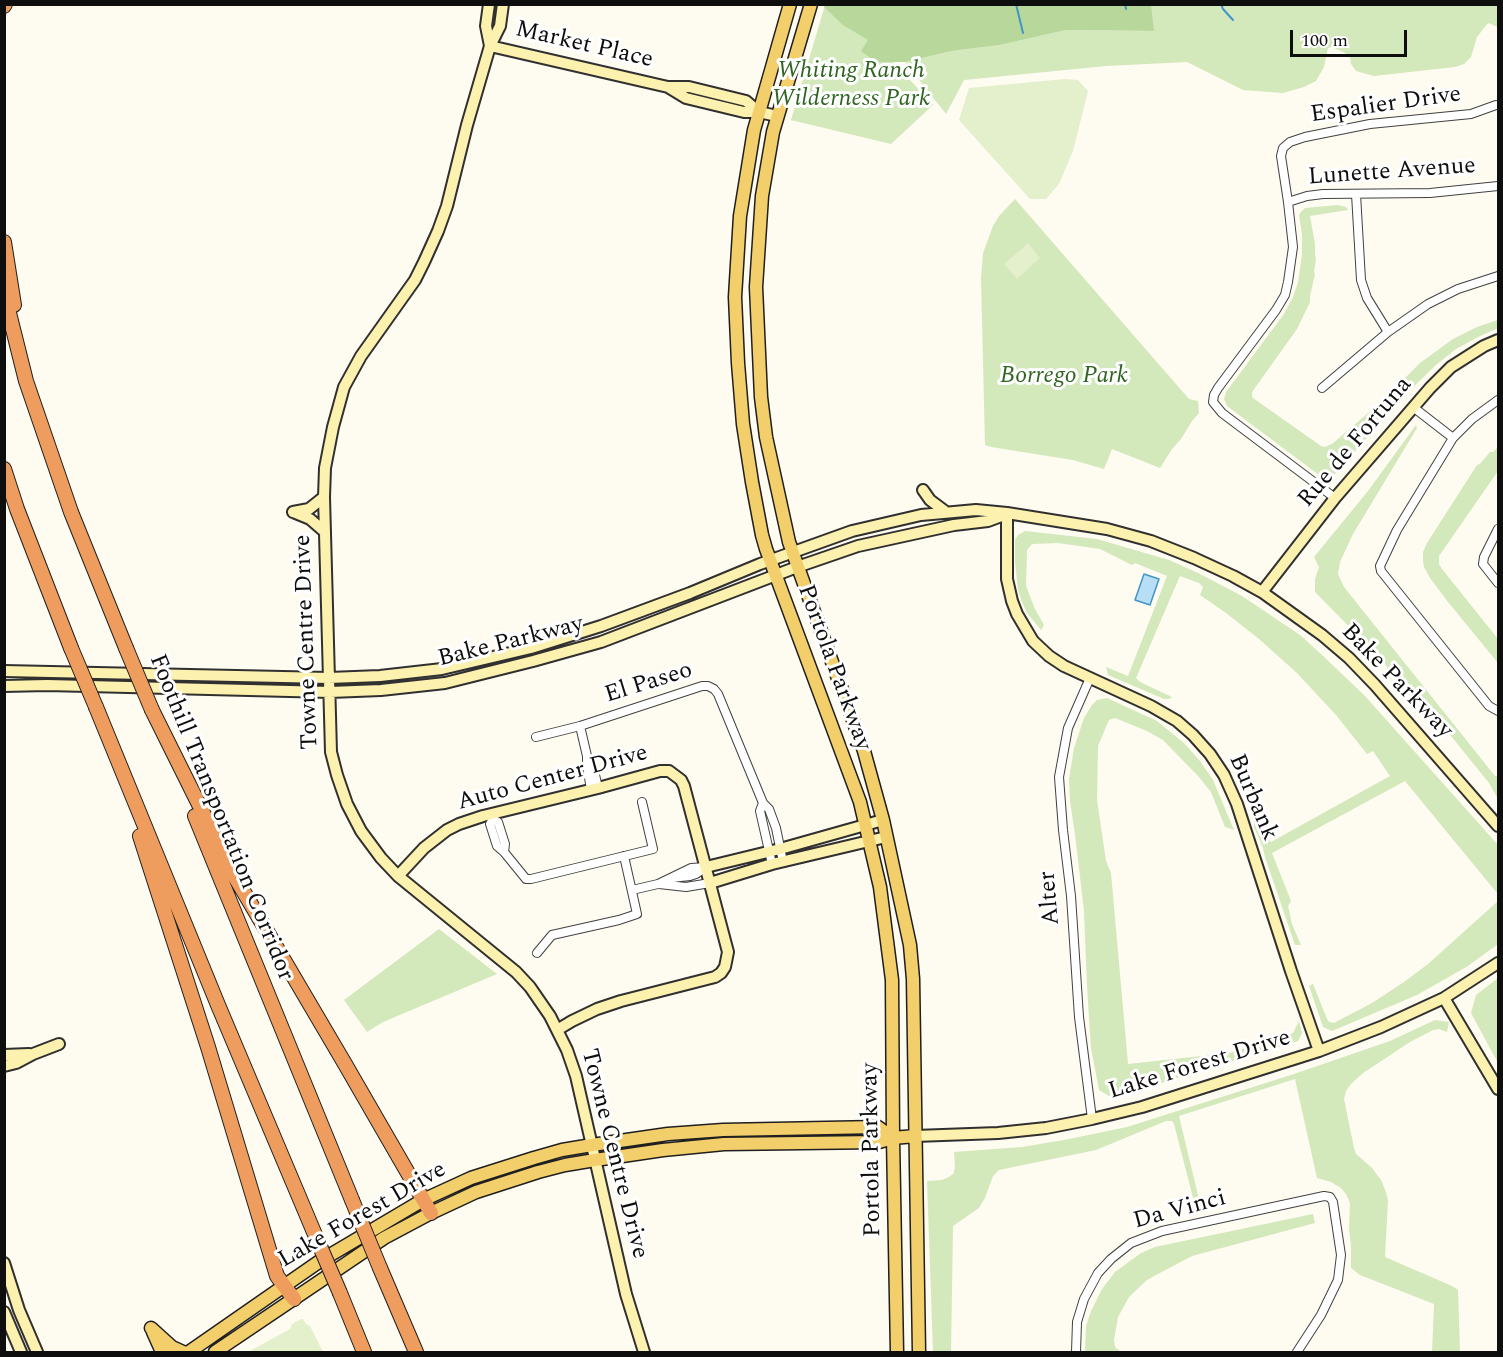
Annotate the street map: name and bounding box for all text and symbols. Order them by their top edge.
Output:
street label: Market Place [512,16,656,76]
scale bar [1293,18,1410,56]
text: 100 m [1301,27,1348,54]
park label: Whiting Ranch Wilderness Park [772,58,930,114]
street label: Espalier Drive [1309,81,1463,131]
street label: Lunette Avenue [1307,153,1477,193]
park label: Borrego Park [1000,363,1128,391]
street label: Rue de Fortuna [1293,372,1419,514]
street label: Towne Centre Drive [290,534,326,750]
street label: Portola Parkway [790,581,876,755]
street label: Bake Parkway [435,611,587,675]
street label: Bake Parkway [1334,619,1458,745]
street label: Foothill Transportation Corridor [141,651,299,985]
street label: El Paseo [602,657,696,711]
street label: Auto Center Drive [455,740,651,818]
street label: Burbank [1221,750,1283,846]
street label: Alter [1034,870,1068,926]
street label: Lake Forest Drive [1105,1025,1295,1107]
street label: Towne Centre Drive [573,1046,653,1262]
street label: Portola Parkway [857,1063,889,1237]
street label: Lake Forest Drive [274,1156,452,1276]
street label: Da Vinci [1131,1185,1229,1237]

